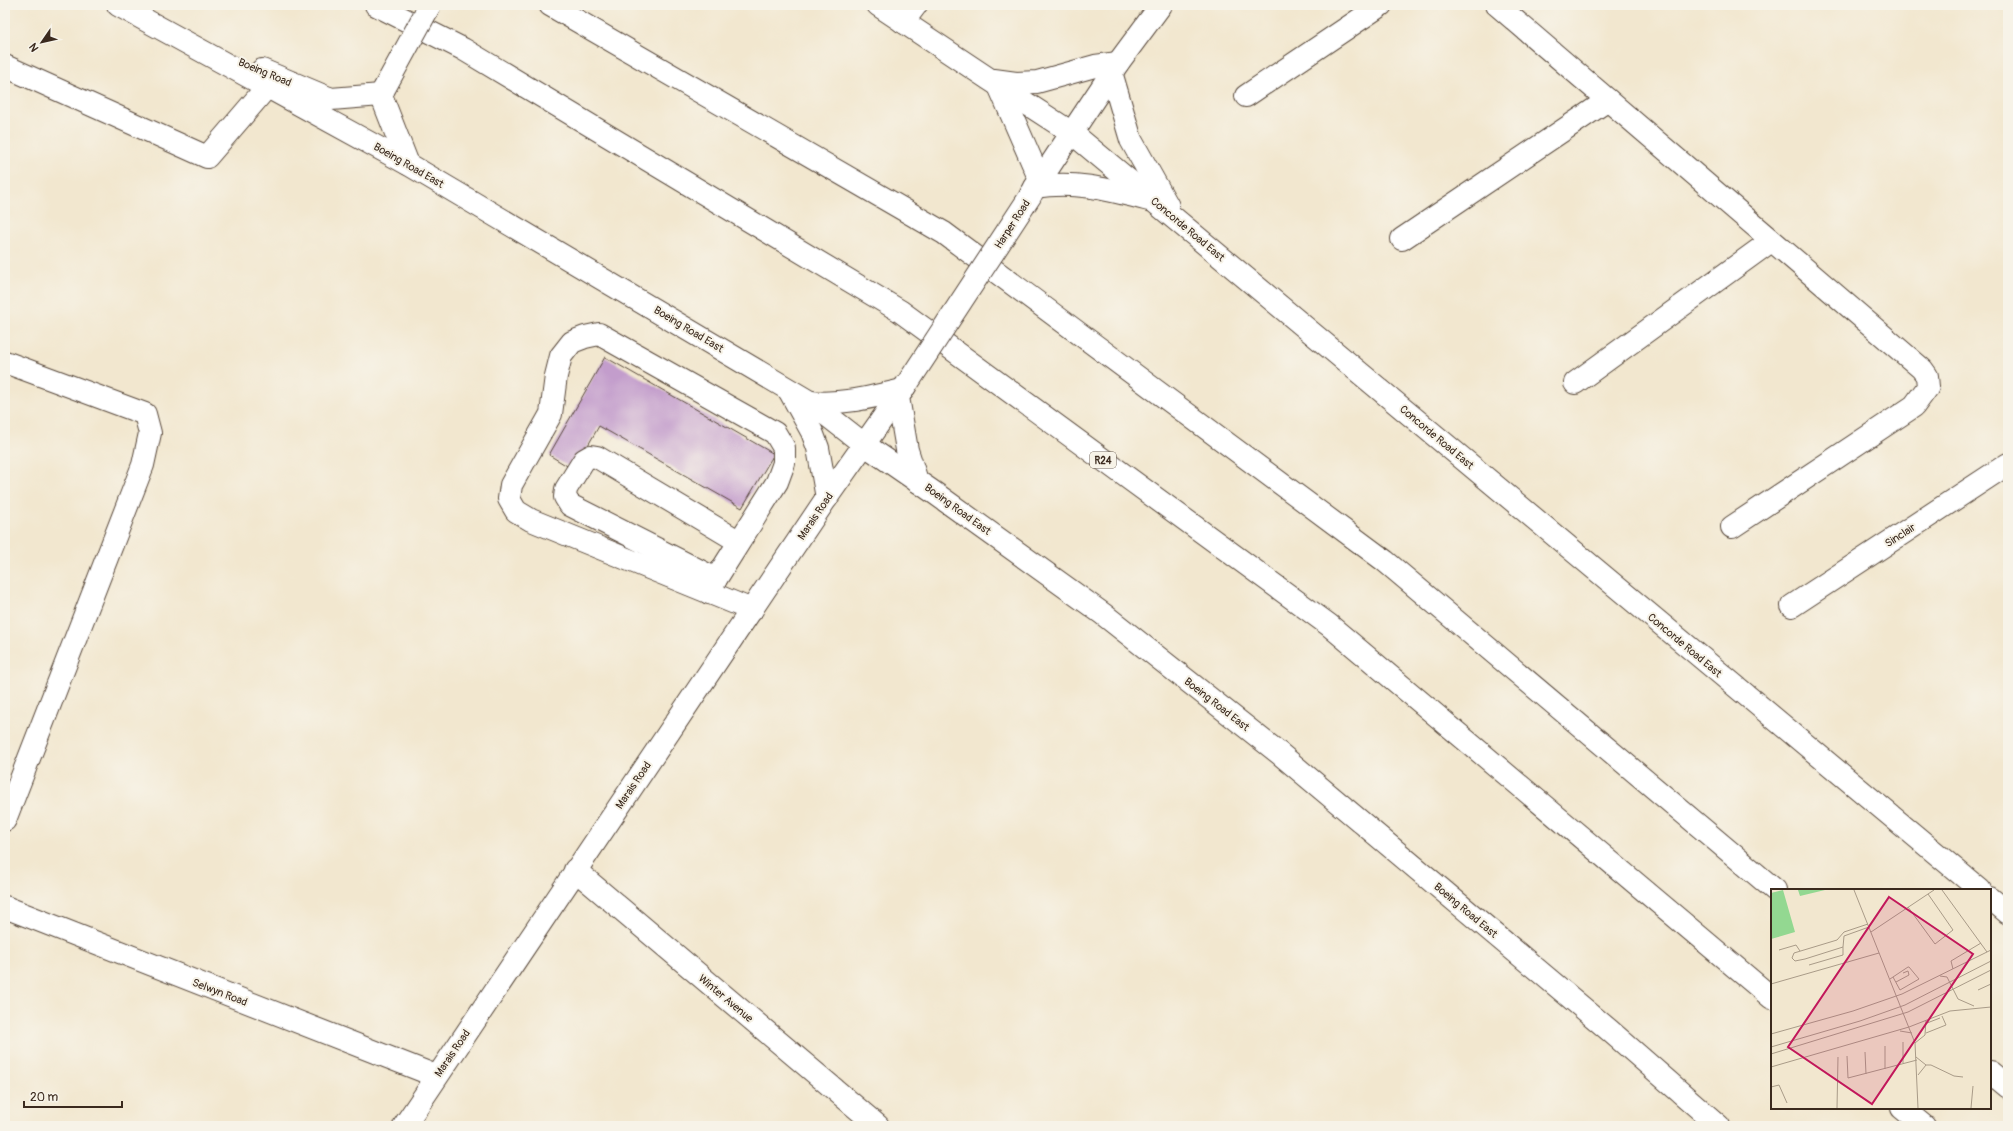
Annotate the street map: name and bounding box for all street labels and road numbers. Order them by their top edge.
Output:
street label: Boeing Road [236,55,293,89]
street label: Boeing Road East [371,140,447,191]
street label: Concorde Road East [1148,195,1228,265]
street label: Harper Road [992,197,1033,251]
street label: Boeing Road East [652,304,726,356]
street label: Concorde Road East [1397,403,1477,473]
road number: R24 [1090,452,1116,468]
street label: Boeing Road East [922,481,994,538]
street label: Marais Road [795,490,836,542]
street label: Sinclair [1883,521,1918,550]
street label: Concorde Road East [1645,611,1725,681]
street label: Boeing Road East [1182,675,1252,734]
street label: Marais Road [613,759,654,811]
street label: Boeing Road East [1431,880,1501,941]
street label: Winter Avenue [696,972,756,1025]
street label: Selwyn Road [190,976,249,1009]
street label: Marais Road [432,1027,473,1079]

